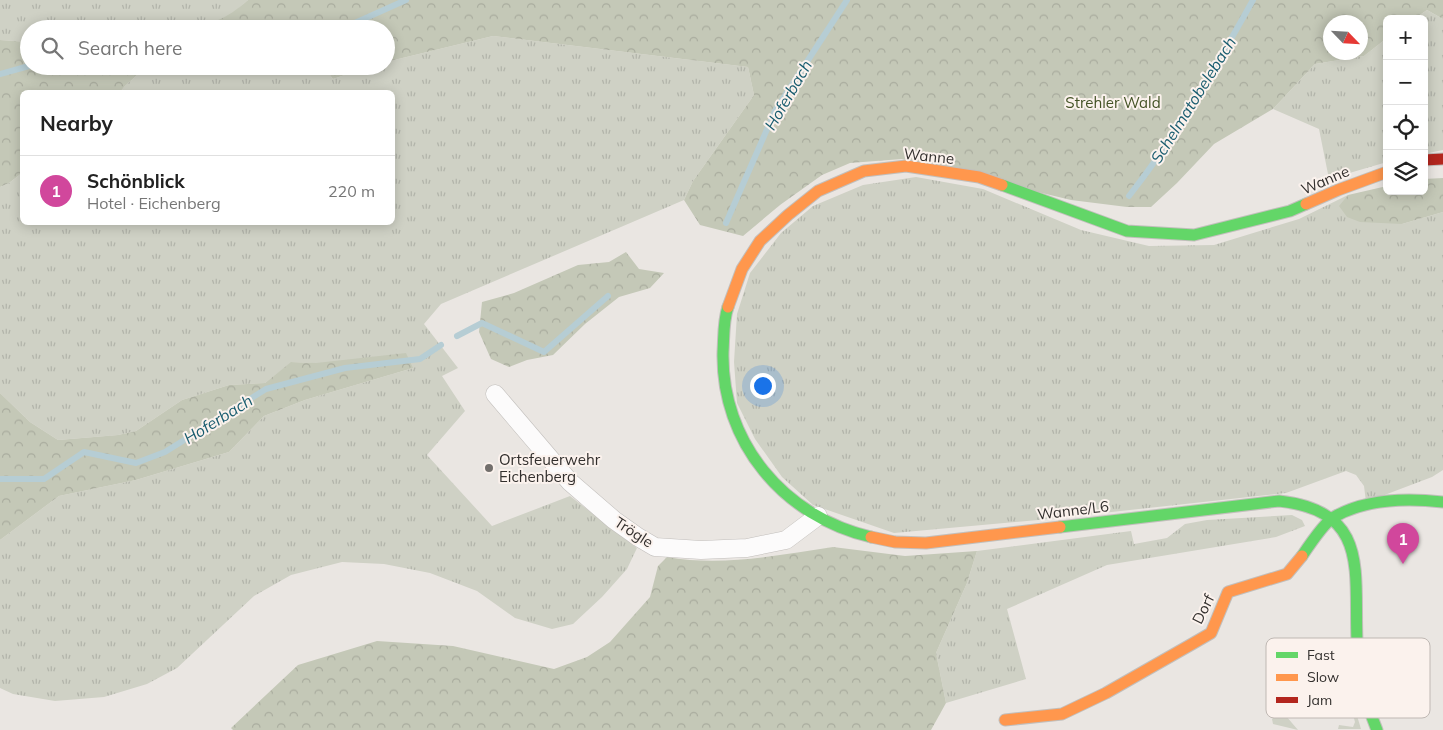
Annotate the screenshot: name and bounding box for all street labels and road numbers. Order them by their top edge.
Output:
street label: Wanne [903,144,955,168]
street label: Wanne [1298,161,1352,199]
street label: Wanne/L6 [1036,496,1110,524]
street label: Trögle [611,512,657,552]
street label: Dorf [1188,590,1219,627]

